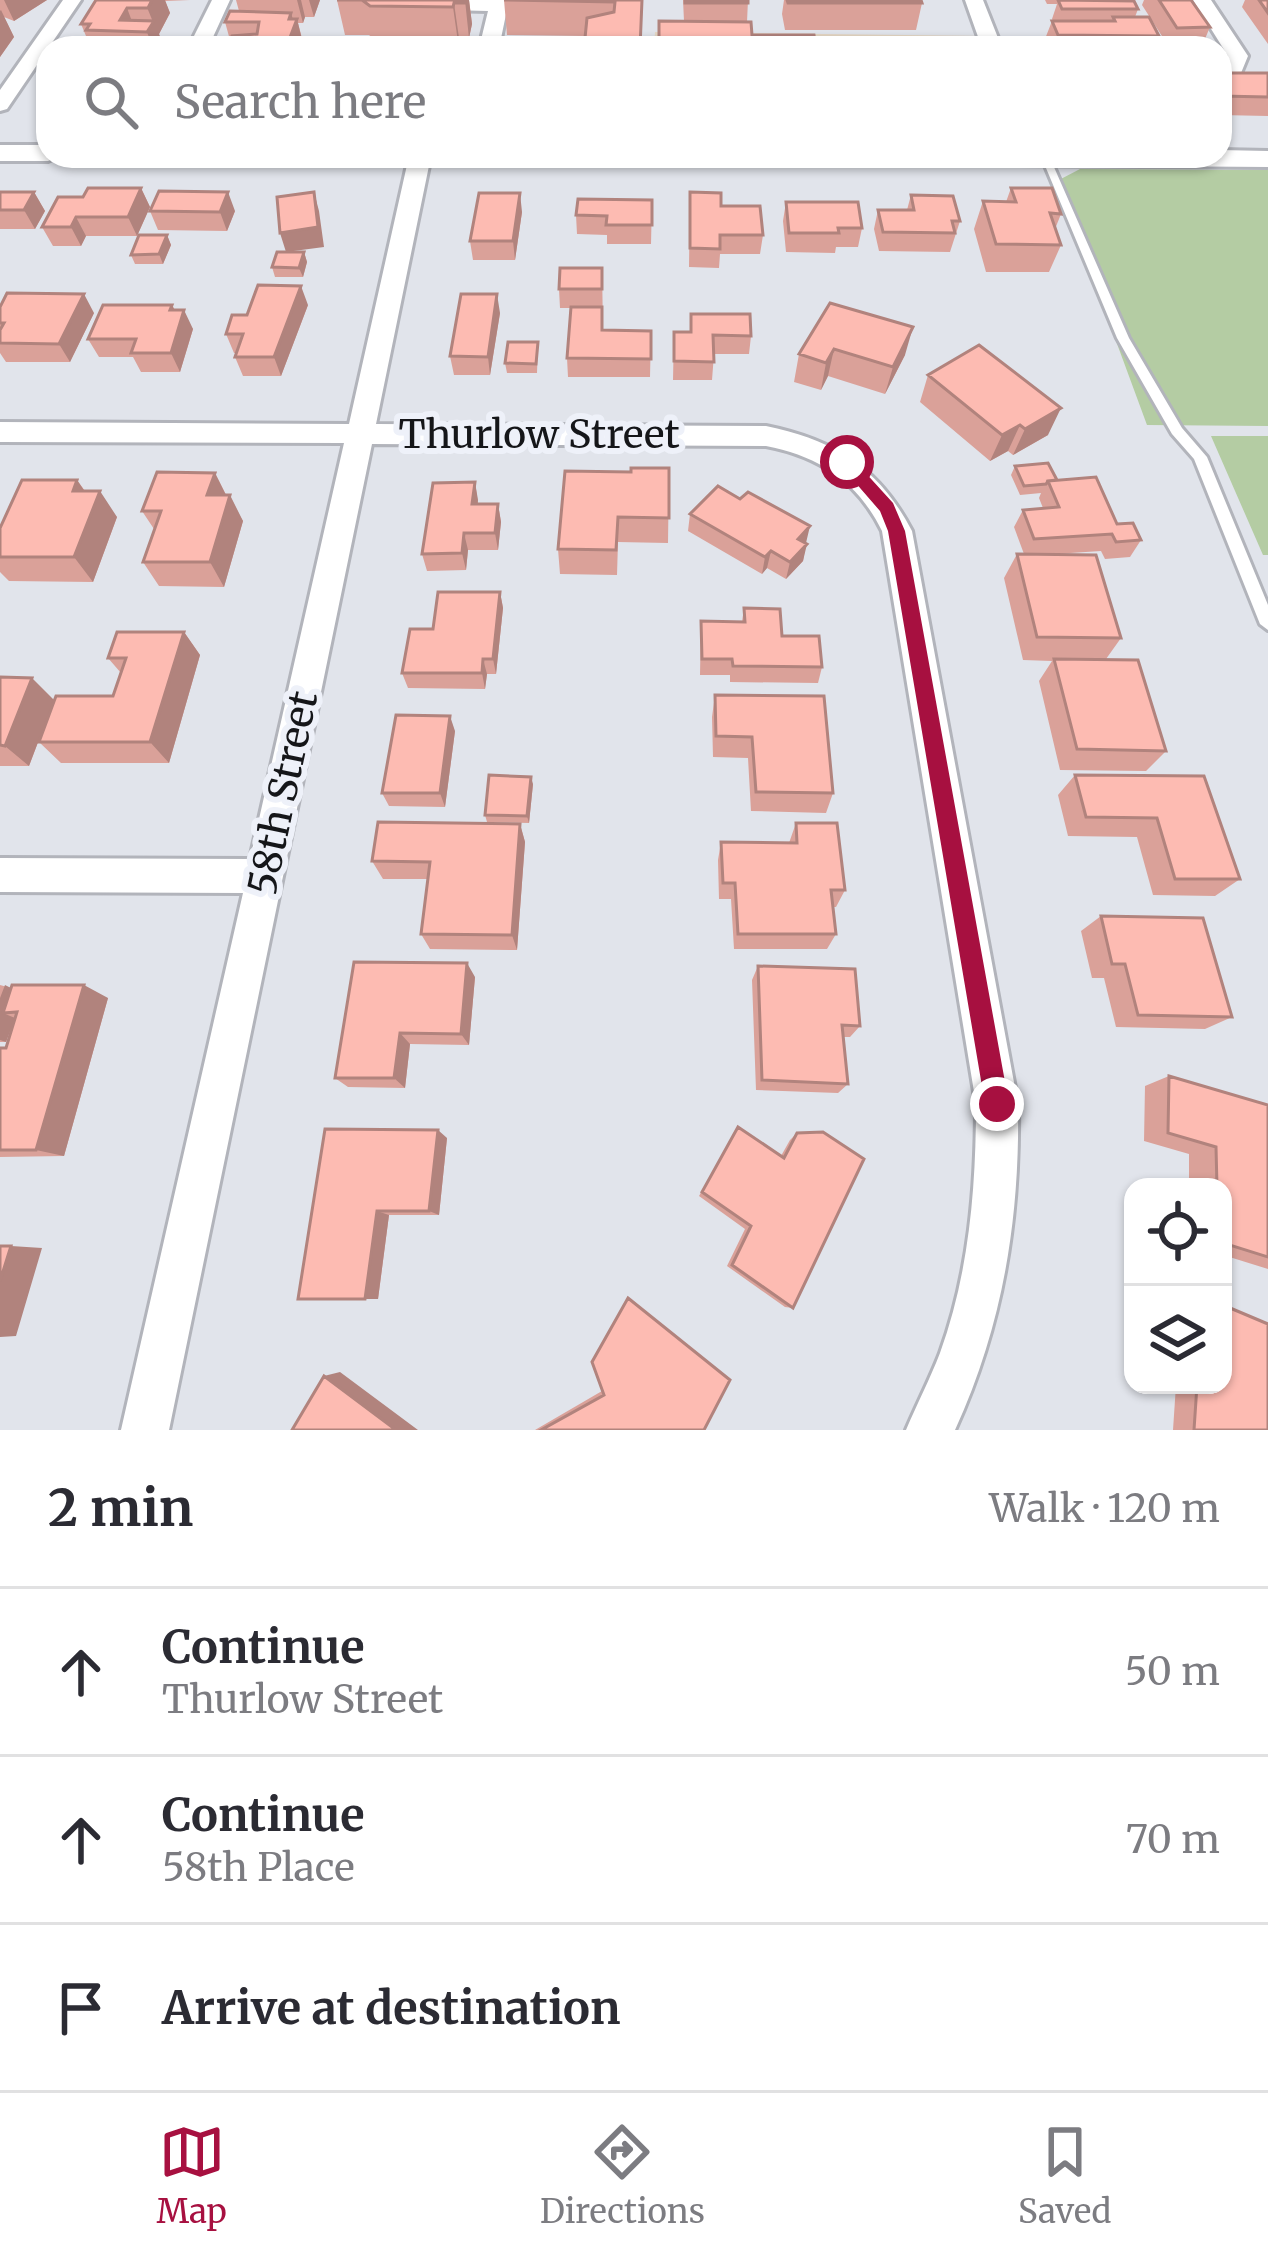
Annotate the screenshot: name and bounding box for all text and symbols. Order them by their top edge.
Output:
search box [36,36,1232,168]
icon: search [78,69,144,135]
text: Search here [174,74,426,130]
street label: Thurlow Street [398,410,680,459]
route start [820,435,874,489]
street label: 58th Street [238,687,328,899]
route end [970,1077,1024,1131]
map controls [1124,1178,1232,1394]
button: locate [1124,1178,1232,1286]
button: layers [1124,1286,1232,1394]
text: 2 min [48,1476,193,1540]
text: Walk · 120 m [989,1484,1220,1533]
text: Continue [162,1619,364,1675]
icon: ahead [48,1639,114,1705]
text: 50 m [1125,1647,1220,1696]
text: Thurlow Street [162,1675,443,1724]
text: Continue [162,1787,364,1843]
icon: ahead [48,1807,114,1873]
text: 70 m [1126,1815,1220,1864]
text: 58th Place [162,1843,355,1892]
icon: arrive [48,1975,114,2041]
text: Arrive at destination [162,1980,620,2036]
tab: Map [157,2119,227,2232]
tab: Directions [540,2119,705,2232]
tab: Saved [1018,2119,1111,2232]

